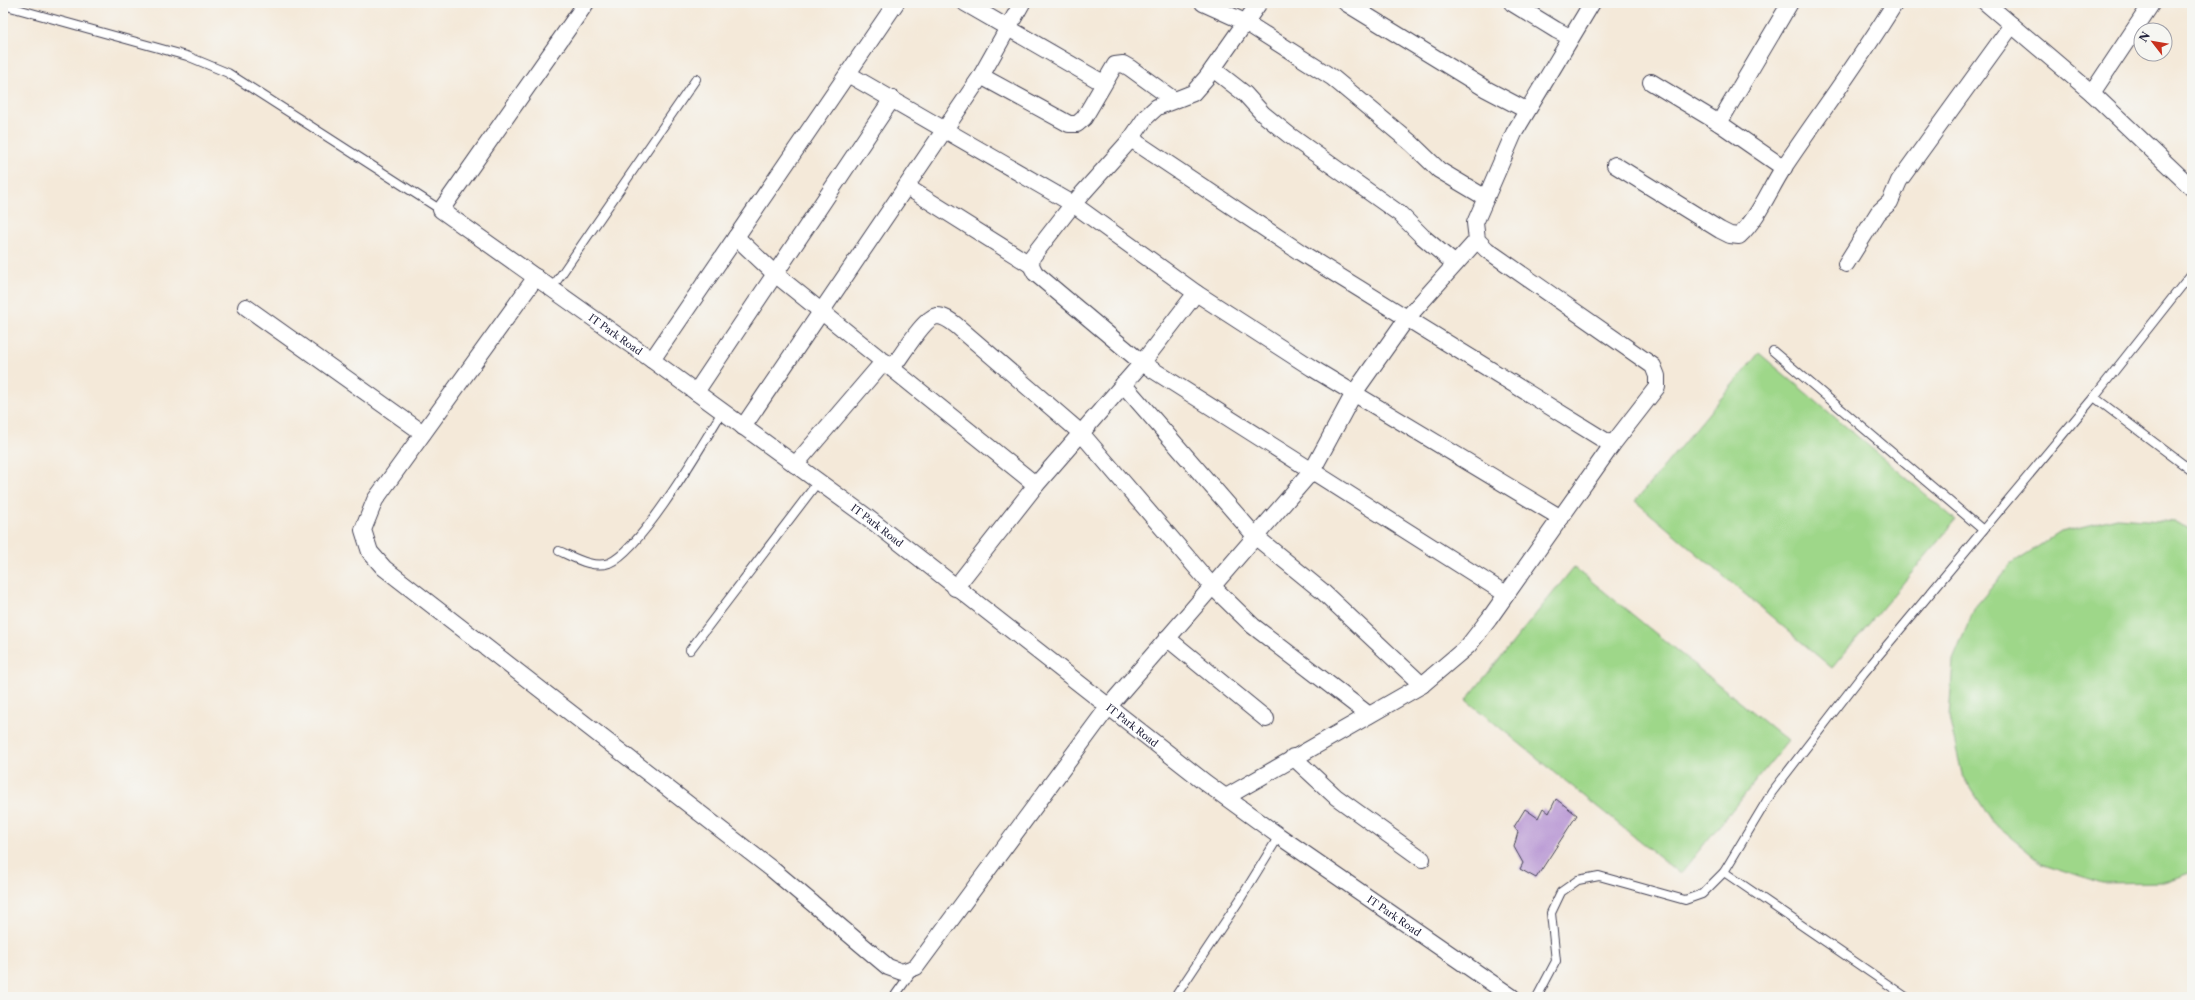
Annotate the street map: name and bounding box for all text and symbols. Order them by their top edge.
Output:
north arrow [2133,22,2173,62]
text: N [2136,29,2153,45]
street label: IT Park Road [586,311,645,358]
street label: IT Park Road [848,501,906,550]
street label: IT Park Road [1103,701,1161,750]
street label: IT Park Road [1364,893,1423,939]

